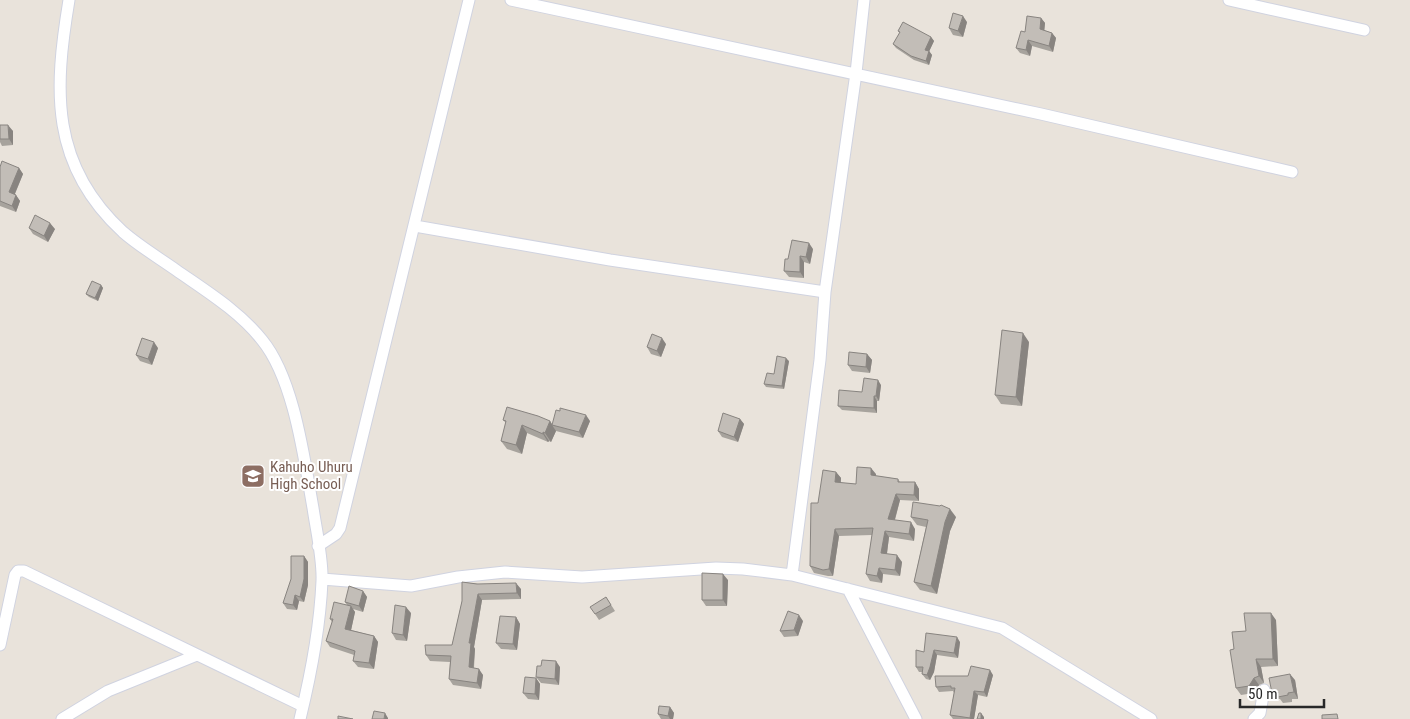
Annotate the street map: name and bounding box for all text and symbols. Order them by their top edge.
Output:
place label: Kahuho Uhuru High School [270,458,353,493]
school or university icon: Kahuho Uhuru High School [240,463,266,489]
scale bar [1240,676,1324,708]
text: 50 m [1248,685,1278,703]

